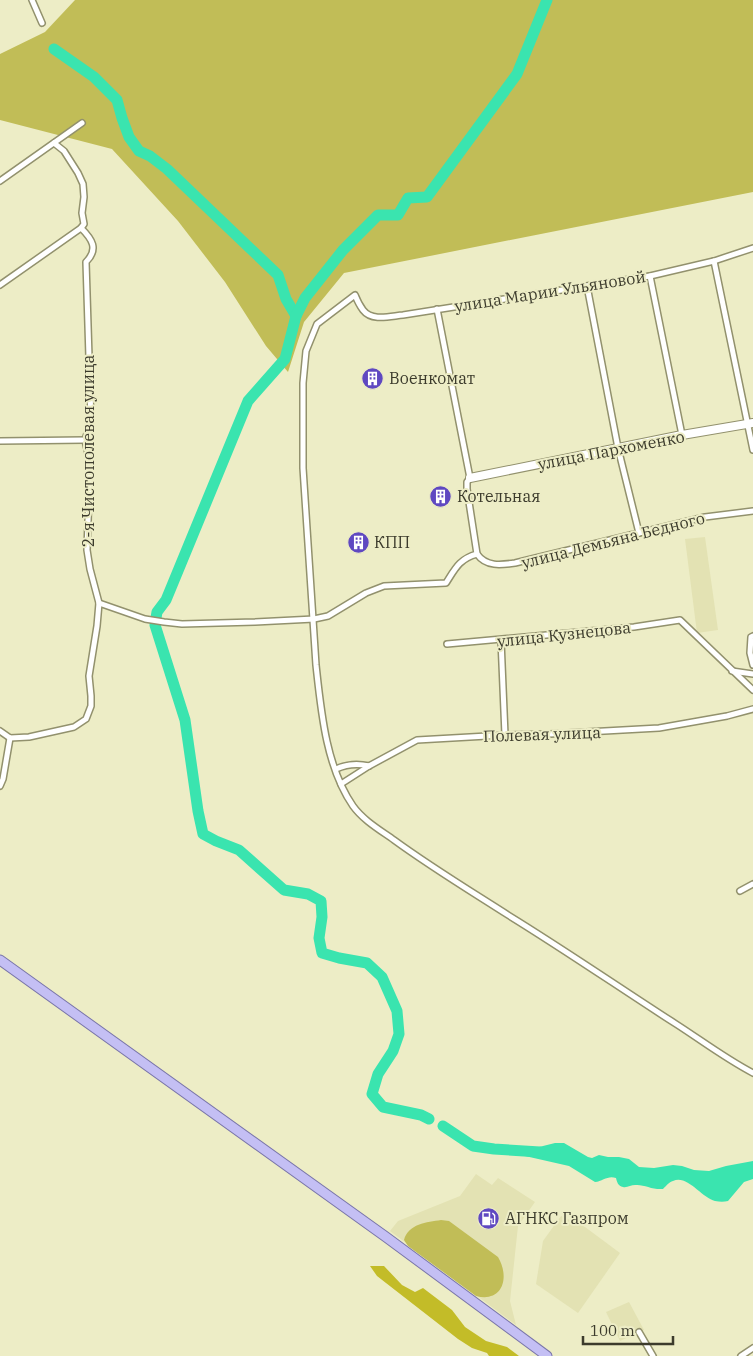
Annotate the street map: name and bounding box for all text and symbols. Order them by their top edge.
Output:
street label: улица Марии Ульяновой [453,266,647,316]
street label: 2-я Чистополевая улица [78,354,98,547]
building icon: Военкомат [361,366,385,390]
place label: Военкомат [389,368,475,388]
street label: улица Пархоменко [536,426,686,474]
building icon: Котельная [429,484,453,508]
place label: Котельная [457,486,540,506]
street label: улица Демьяна Бедного [519,508,707,572]
building icon: КПП [346,530,370,554]
place label: КПП [374,532,410,552]
street label: улица Кузнецова [496,617,632,651]
street label: Полевая улица [483,722,602,746]
fuel station icon: АГНКС Газпром [477,1206,501,1230]
place label: АГНКС Газпром [505,1208,629,1228]
scale bar [583,1314,673,1346]
text: 100 m [590,1321,635,1340]

